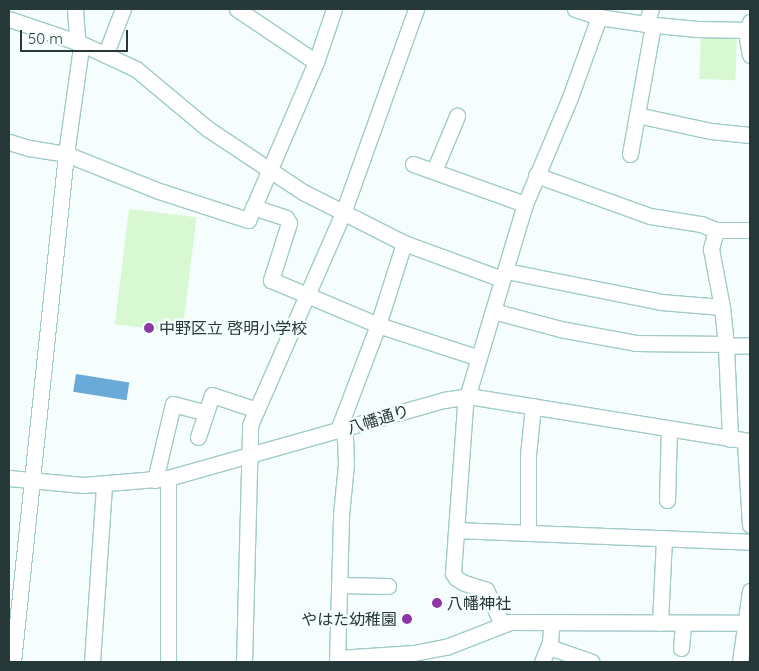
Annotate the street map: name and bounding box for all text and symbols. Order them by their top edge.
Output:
scale bar [22,20,130,52]
text: 50 m [28,29,63,48]
place label: 中野区立 啓明小学校 [159,318,307,338]
marker: 中野区立 啓明小学校 [143,322,155,334]
street label: 八幡通り [345,400,411,438]
place label: 八幡神社 [447,593,511,613]
marker: 八幡神社 [431,597,443,609]
place label: やはた幼稚園 [301,609,397,629]
marker: やはた幼稚園 [401,613,413,625]

